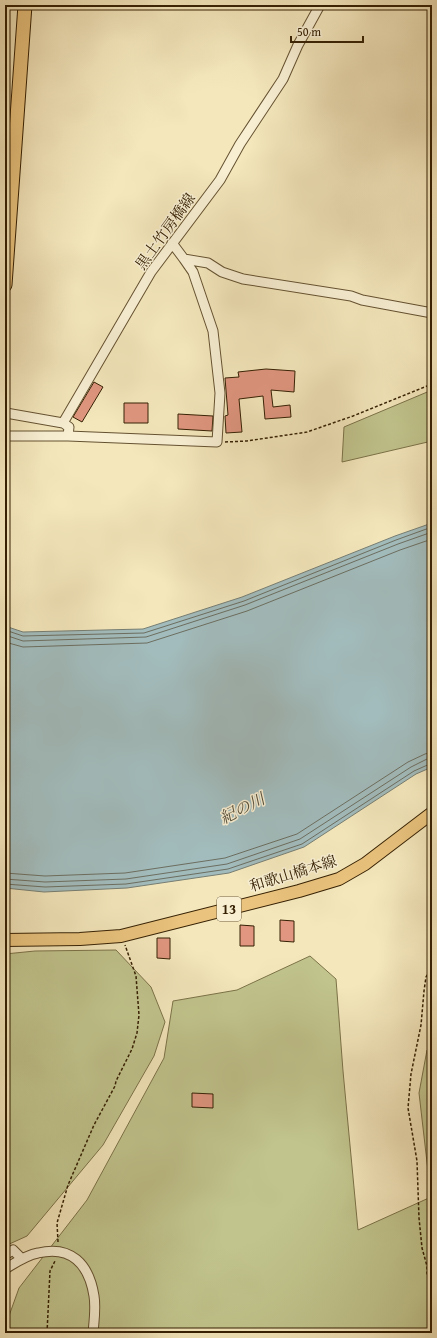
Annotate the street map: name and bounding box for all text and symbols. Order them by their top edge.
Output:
scale bar [291,18,363,44]
text: 50 m [297,23,321,40]
street label: 黒土竹房橋線 [130,188,200,274]
water label: 紀の川 [215,786,271,830]
street label: 和歌山橋本線 [247,850,339,896]
road number: 13 [217,897,241,921]

